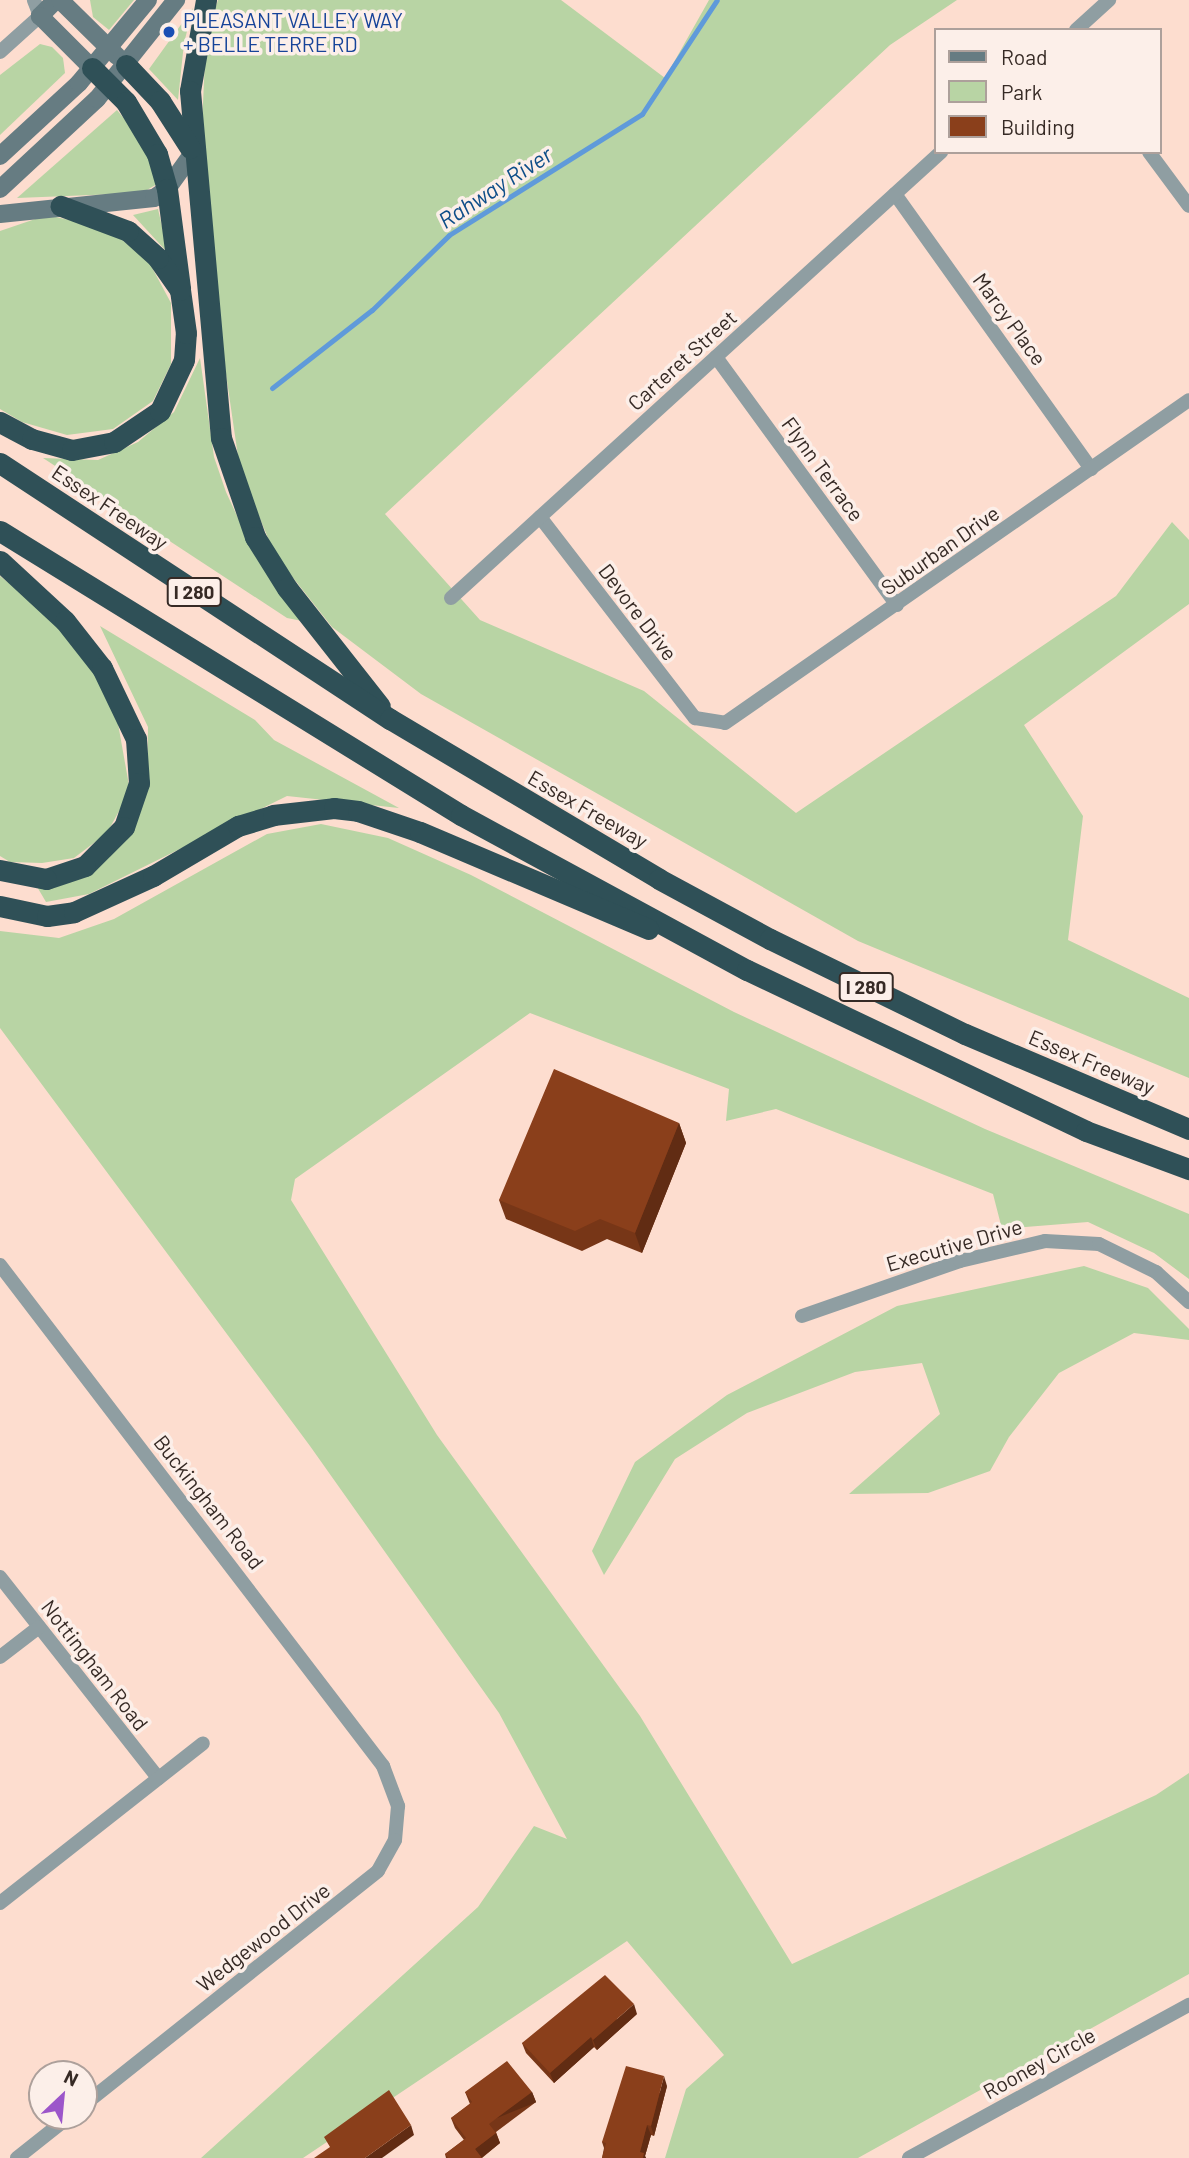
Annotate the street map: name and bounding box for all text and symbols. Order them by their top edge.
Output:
place label: PLEASANT VALLEY WAY + BELLE TERRE RD [183,7,403,57]
marker: PLEASANT VALLEY WAY + BELLE TERRE RD [161,24,177,40]
legend [934,28,1161,154]
text: Road [1001,44,1047,69]
text: Park [1001,79,1042,104]
text: Building [1001,114,1075,139]
water label: Rahway River [433,140,557,234]
street label: Marcy Place [968,268,1052,370]
street label: Carteret Street [622,305,742,415]
street label: Flynn Terrace [777,412,869,526]
street label: Essex Freeway [47,459,173,555]
street label: Suburban Drive [876,500,1004,600]
street label: Devore Drive [593,559,683,665]
road number: I 280 [166,576,222,608]
street label: Essex Freeway [524,765,652,853]
road number: I 280 [838,972,894,1002]
street label: Essex Freeway [1025,1024,1159,1100]
street label: Executive Drive [883,1214,1025,1276]
street label: Buckingham Road [149,1430,269,1574]
street label: Nottingham Road [36,1595,154,1735]
street label: Wedgewood Drive [191,1877,335,1997]
street label: Rooney Circle [979,2022,1099,2104]
north arrow [28,2060,98,2130]
text: N [61,2064,82,2091]

